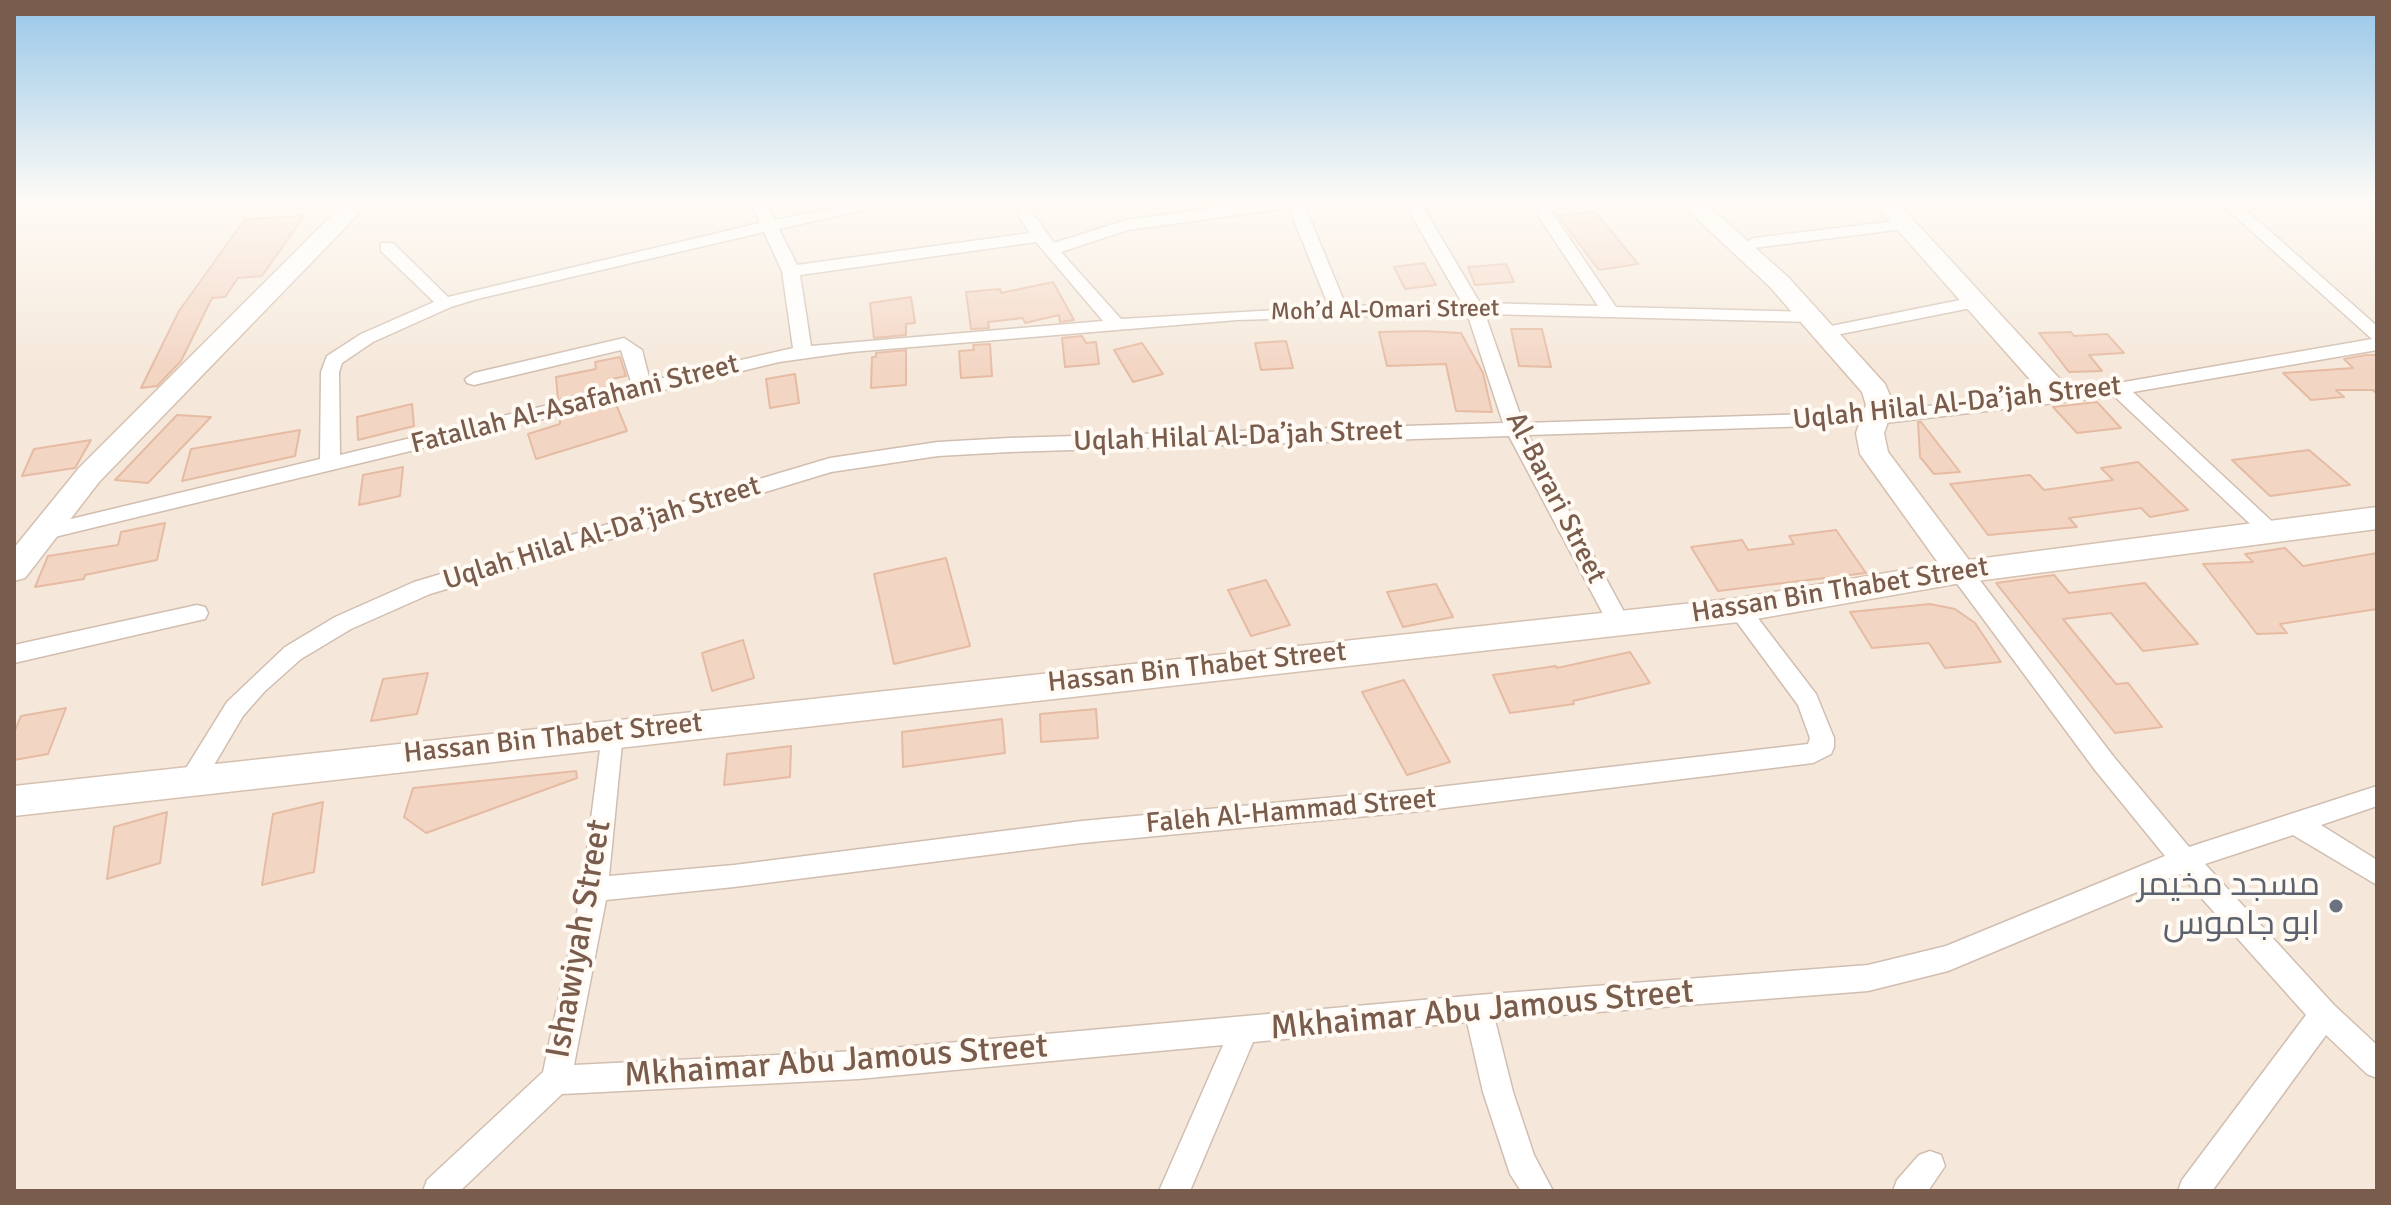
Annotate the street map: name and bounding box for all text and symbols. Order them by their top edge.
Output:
street label: Moh’d Al-Omari Street [1270,295,1500,327]
street label: Fatallah Al-Asafahani Street [408,348,742,462]
street label: Uqlah Hilal Al-Da’jah Street [1791,370,2123,438]
street label: Al-Barari Street [1497,407,1613,589]
street label: Uqlah Hilal Al-Da’jah Street [1073,414,1403,460]
street label: Uqlah Hilal Al-Da’jah Street [439,470,765,598]
street label: Hassan Bin Thabet Street [1689,551,1991,631]
street label: Hassan Bin Thabet Street [1046,636,1348,700]
street label: Hassan Bin Thabet Street [402,707,704,771]
street label: Faleh Al-Hammad Street [1144,783,1438,841]
street label: Ishawiyah Street [539,817,621,1061]
place label: مسجد مخيمر ابو جاموس [2137,866,2320,946]
marker: مسجد مخيمر ابو جاموس [2327,897,2345,915]
street label: Mkhaimar Abu Jamous Street [1269,972,1695,1050]
street label: Mkhaimar Abu Jamous Street [623,1027,1049,1097]

